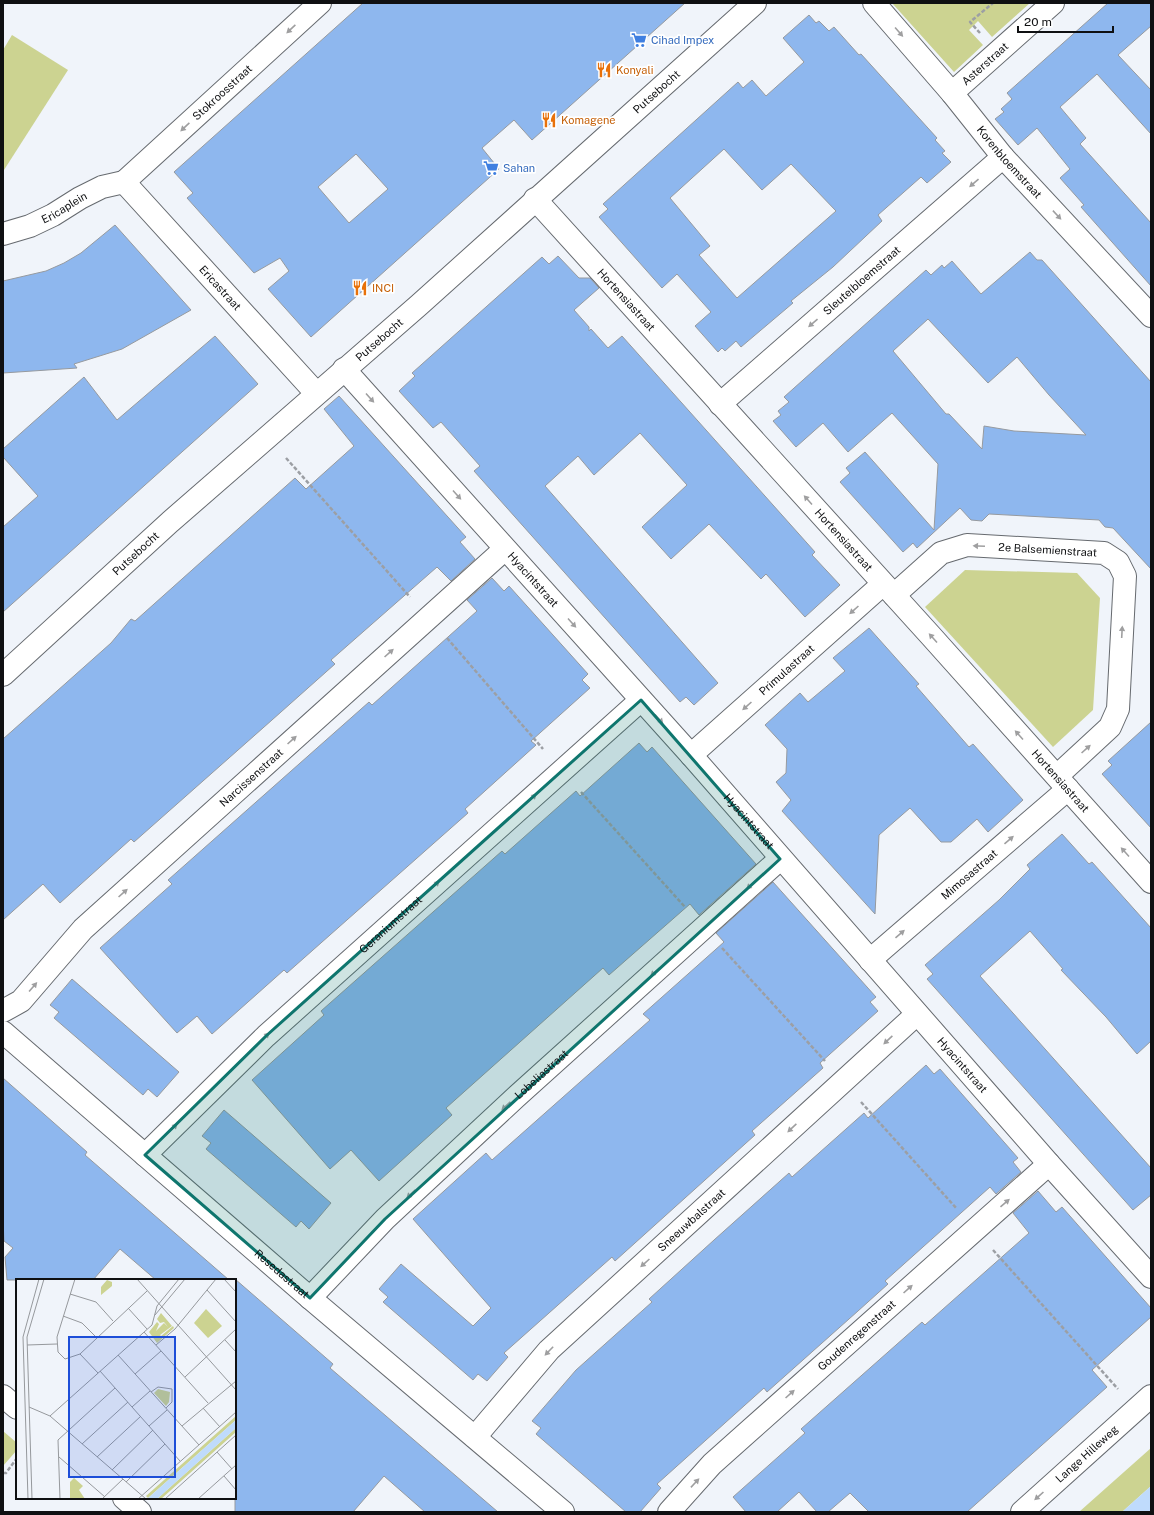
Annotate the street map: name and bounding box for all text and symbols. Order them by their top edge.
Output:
scale bar [1018,8,1113,34]
text: 20 m [1024,15,1052,29]
one-way arrow [286,25,296,34]
one-way arrow [895,27,904,38]
supermarket icon: Cihad Impex [630,31,648,49]
place label: Cihad Impex [651,34,714,46]
street label: Asterstraat [959,40,1010,87]
restaurant icon: Konyali [595,61,613,79]
street label: Stokroosstraat [190,62,254,122]
place label: Konyali [616,64,653,76]
street label: Putsebocht [631,68,682,116]
restaurant icon: Komagene [540,111,558,129]
place label: Komagene [561,114,615,126]
one-way arrow [180,122,190,132]
street label: Korenbloemstraat [975,124,1044,201]
supermarket icon: Sahan [482,159,500,177]
place label: Sahan [503,162,535,174]
one-way arrow [968,178,979,187]
street label: Ericaplein [40,190,89,226]
one-way arrow [1053,210,1062,220]
street label: Sleutelbloemstraat [821,244,903,317]
street label: Ericastraat [197,263,243,312]
street label: Hortensiastraat [595,266,658,333]
restaurant icon: INCI [351,279,369,297]
place label: INCI [372,282,394,294]
street label: Putsebocht [353,316,405,363]
one-way arrow [807,319,818,328]
one-way arrow [365,393,375,403]
one-way arrow [452,490,461,500]
one-way arrow [803,495,812,506]
street label: Hortensiastraat [813,506,875,573]
street label: Putsebocht [110,529,161,578]
street label: 2e Balsemienstraat [998,541,1097,559]
one-way arrow [973,543,985,550]
street label: Hyacintstraat [506,550,561,609]
one-way arrow [850,605,859,614]
one-way arrow [567,618,576,628]
one-way arrow [1119,625,1125,638]
one-way arrow [928,633,938,643]
street label: Primulastraat [757,642,817,697]
one-way arrow [384,649,394,658]
one-way arrow [741,701,752,710]
one-way arrow [654,714,663,725]
one-way arrow [1015,730,1024,740]
one-way arrow [287,736,297,745]
one-way arrow [1080,745,1091,754]
street label: Narcissenstraat [217,746,285,809]
street label: Hortensiastraat [1029,747,1092,815]
street label: Hyacintstraat [722,791,776,851]
one-way arrow [528,794,537,803]
one-way arrow [1003,836,1014,845]
street label: Mimosastraat [939,847,1000,902]
one-way arrow [1121,848,1130,857]
one-way arrow [430,880,441,889]
one-way arrow [747,880,756,889]
one-way arrow [118,888,128,898]
street label: Geraniumstraat [357,893,424,955]
one-way arrow [894,930,905,939]
one-way arrow [650,967,660,977]
one-way arrow [28,982,37,991]
one-way arrow [260,1032,270,1042]
one-way arrow [883,1035,893,1045]
street label: Hyacintstraat [935,1035,990,1095]
street label: Lobeliastraat [512,1047,570,1101]
one-way arrow [502,1101,511,1110]
one-way arrow [168,1123,178,1133]
one-way arrow [788,1123,797,1132]
street label: Sneeuwbalstraat [655,1186,728,1254]
one-way arrow [406,1189,416,1199]
one-way arrow [1000,1198,1010,1207]
street label: Resedastraat [252,1247,311,1300]
one-way arrow [640,1258,650,1268]
inset map [16,1279,236,1499]
one-way arrow [903,1284,913,1294]
street label: Goudenregenstraat [815,1298,898,1373]
one-way arrow [544,1346,554,1356]
one-way arrow [785,1389,795,1399]
street label: Lange Hilleweg [1053,1423,1120,1485]
one-way arrow [690,1478,700,1488]
one-way arrow [1033,1492,1044,1501]

